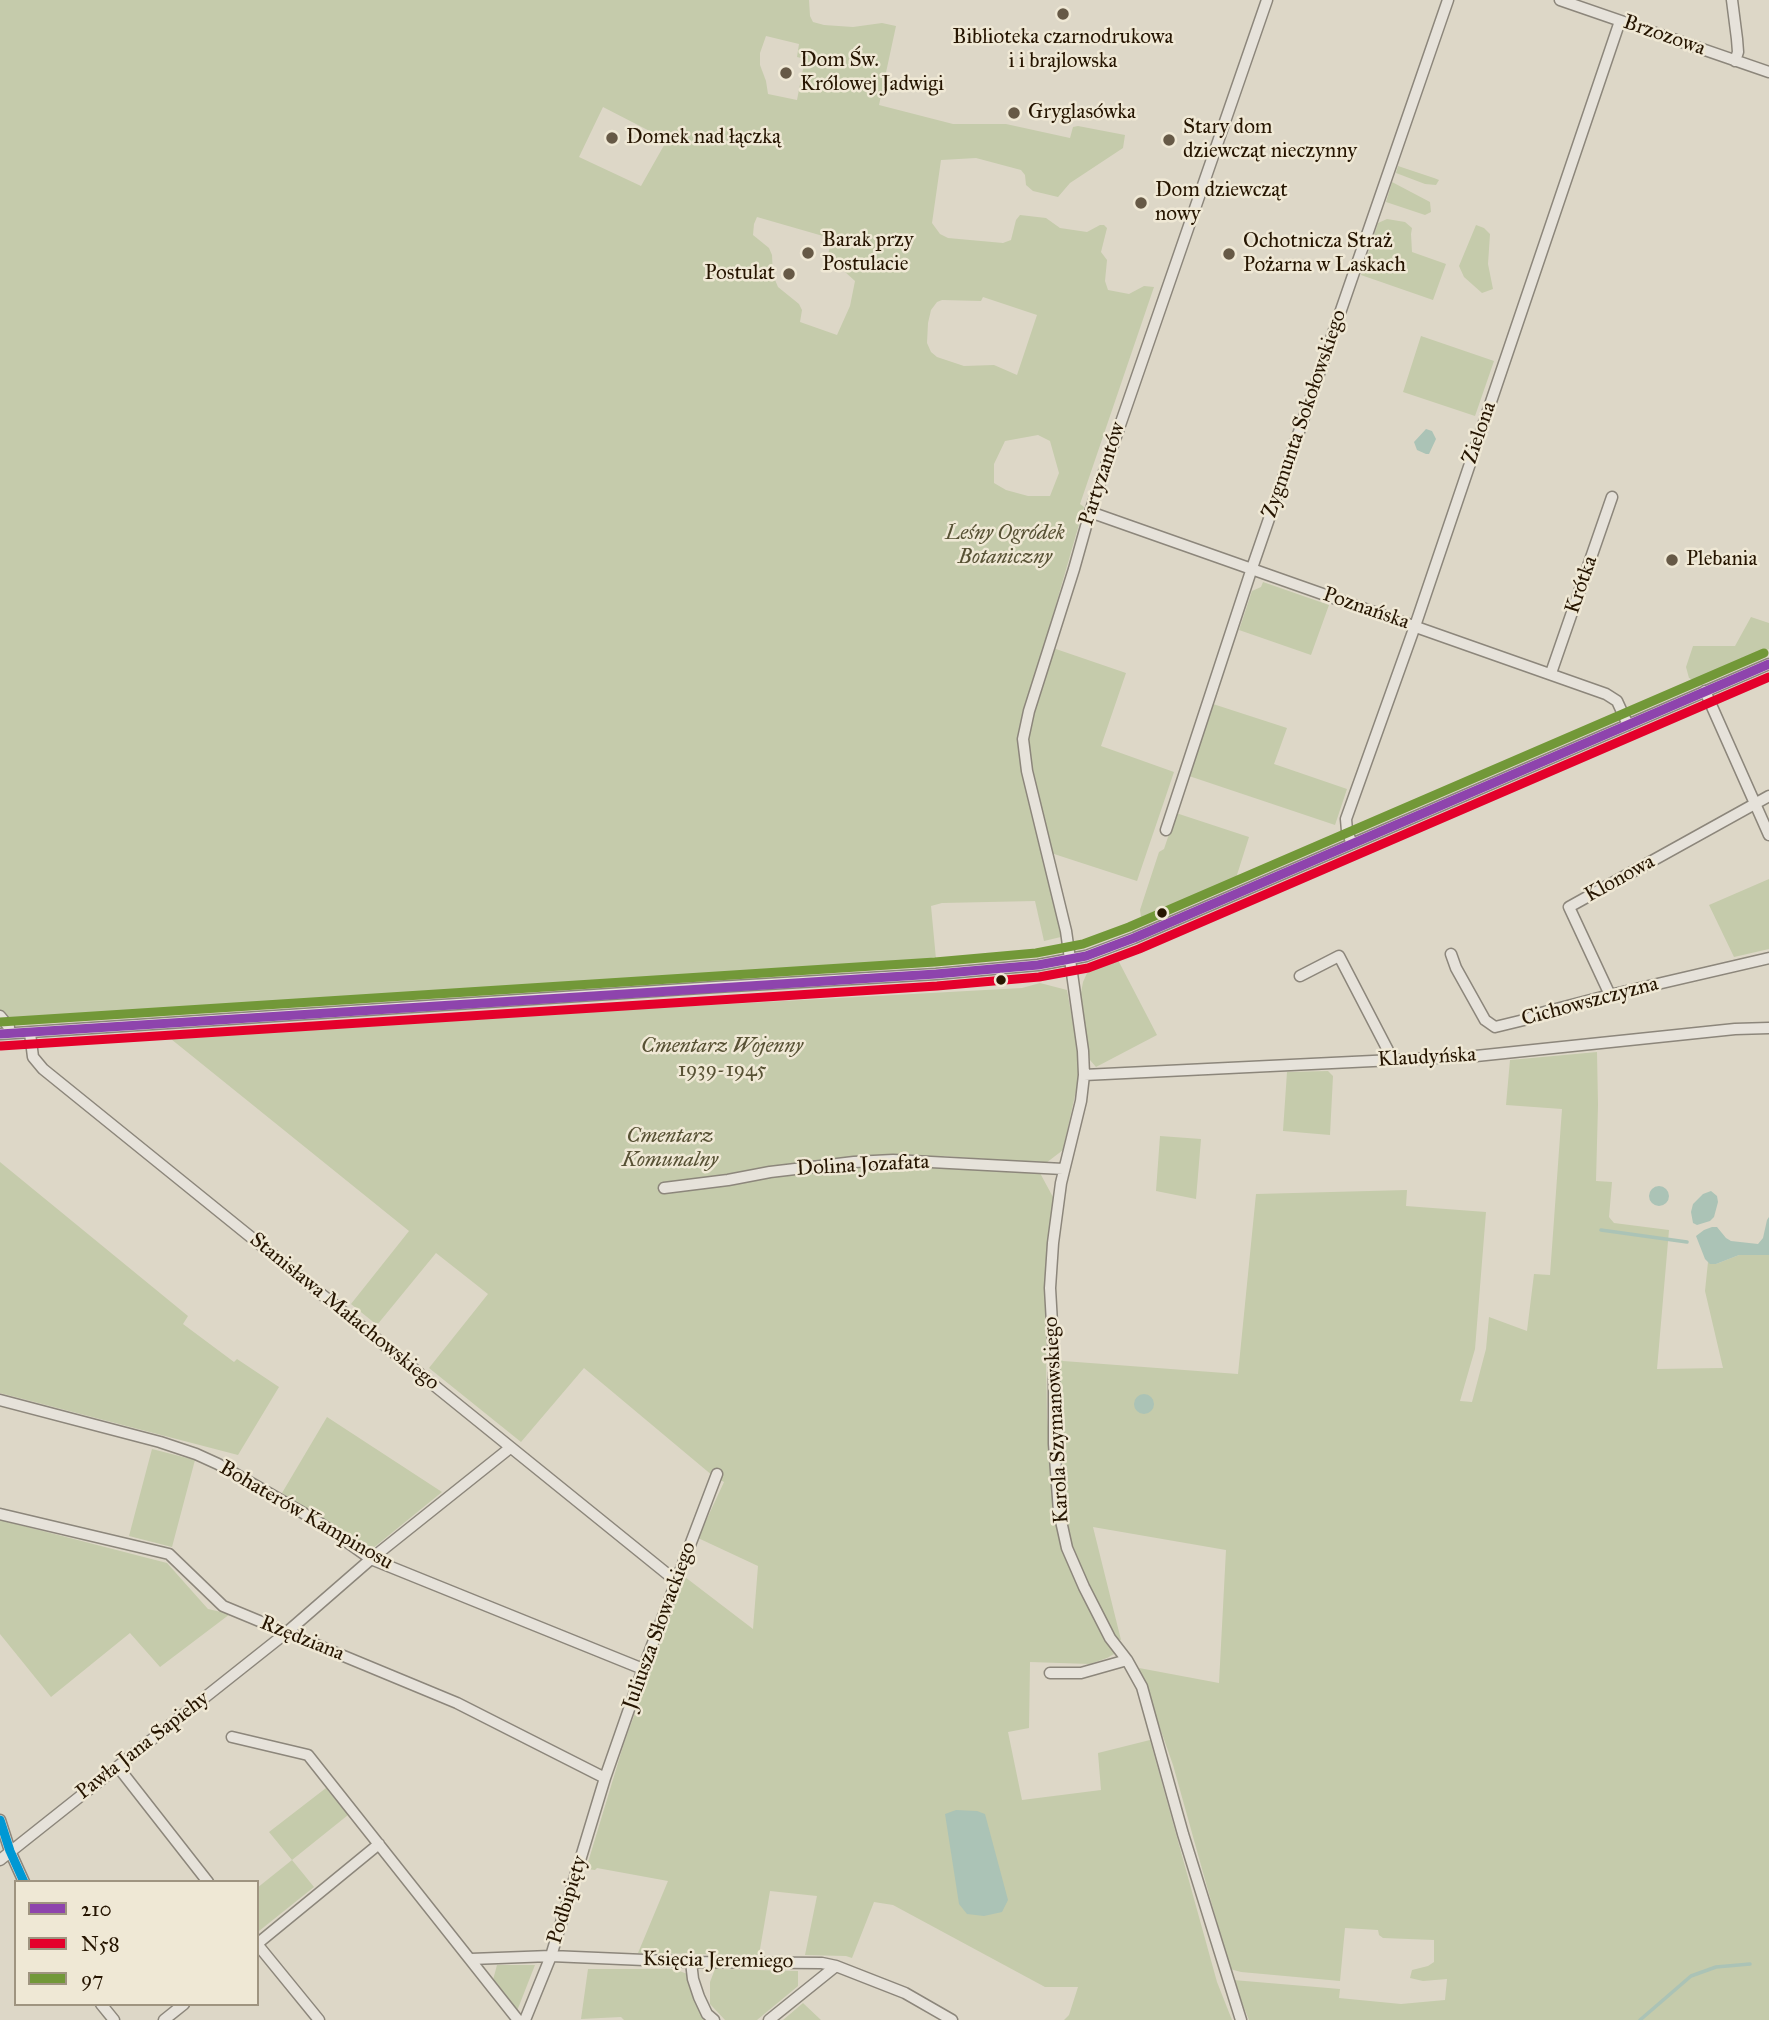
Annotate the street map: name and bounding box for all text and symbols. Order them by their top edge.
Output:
marker: Biblioteka czarnodrukowa i i brajlowska [1055,6,1071,22]
street label: Brzozowa [1620,10,1708,62]
place label: Biblioteka czarnodrukowa i i brajlowska [953,25,1173,75]
place label: Dom Św. Królowej Jadwigi [800,48,944,98]
marker: Dom Św. Królowej Jadwigi [778,65,794,81]
place label: Gryglasówka [1028,100,1136,126]
marker: Gryglasówka [1006,105,1022,121]
place label: Stary dom dziewcząt nieczynny [1183,115,1357,165]
place label: Domek nad łączką [626,125,781,151]
marker: Domek nad łączką [604,130,620,146]
marker: Stary dom dziewcząt nieczynny [1161,132,1177,148]
place label: Dom dziewcząt nowy [1155,178,1288,228]
marker: Dom dziewcząt nowy [1133,195,1149,211]
place label: Barak przy Postulacie [822,228,914,278]
place label: Ochotnicza Straż Pożarna w Laskach [1243,229,1406,279]
marker: Barak przy Postulacie [800,245,816,261]
marker: Ochotnicza Straż Pożarna w Laskach [1221,246,1237,262]
place label: Postulat [704,261,775,287]
marker: Postulat [781,266,797,282]
street label: Zygmunta Sokołowskiego [1258,307,1352,521]
street label: Zielona [1458,399,1502,467]
street label: Partyzantów [1074,419,1132,529]
park label: Leśny Ogródek Botaniczny [945,521,1065,571]
place label: Plebania [1686,547,1757,573]
marker: Plebania [1664,552,1680,568]
street label: Krótka [1560,553,1604,617]
street label: Poznańska [1319,582,1413,636]
street label: Klonowa [1581,850,1659,908]
unlabelled marker [1155,906,1169,920]
street label: Cichowszczyzna [1519,972,1661,1032]
unlabelled marker [994,973,1008,987]
park label: Cmentarz Wojenny 1939-1945 [641,1034,803,1084]
street label: Klaudyńska [1377,1043,1477,1073]
park label: Cmentarz Komunalny [622,1124,718,1174]
street label: Dolina Jozafata [796,1150,930,1182]
street label: Stanisława Małachowskiego [244,1228,444,1396]
street label: Karola Szymanowskiego [1039,1316,1075,1524]
street label: Bohaterów Kampinosu [215,1456,397,1576]
street label: Juliusza Słowackiego [618,1539,702,1713]
street label: Rzędziana [256,1611,348,1667]
street label: Pawła Jana Sapiehy [72,1686,214,1806]
street label: Podbipięty [543,1853,593,1947]
legend [14,1880,259,2006]
text: 210 [81,1896,112,1922]
text: N58 [81,1931,120,1957]
street label: Księcia Jeremiego [642,1947,794,1975]
text: 97 [81,1966,104,1992]

